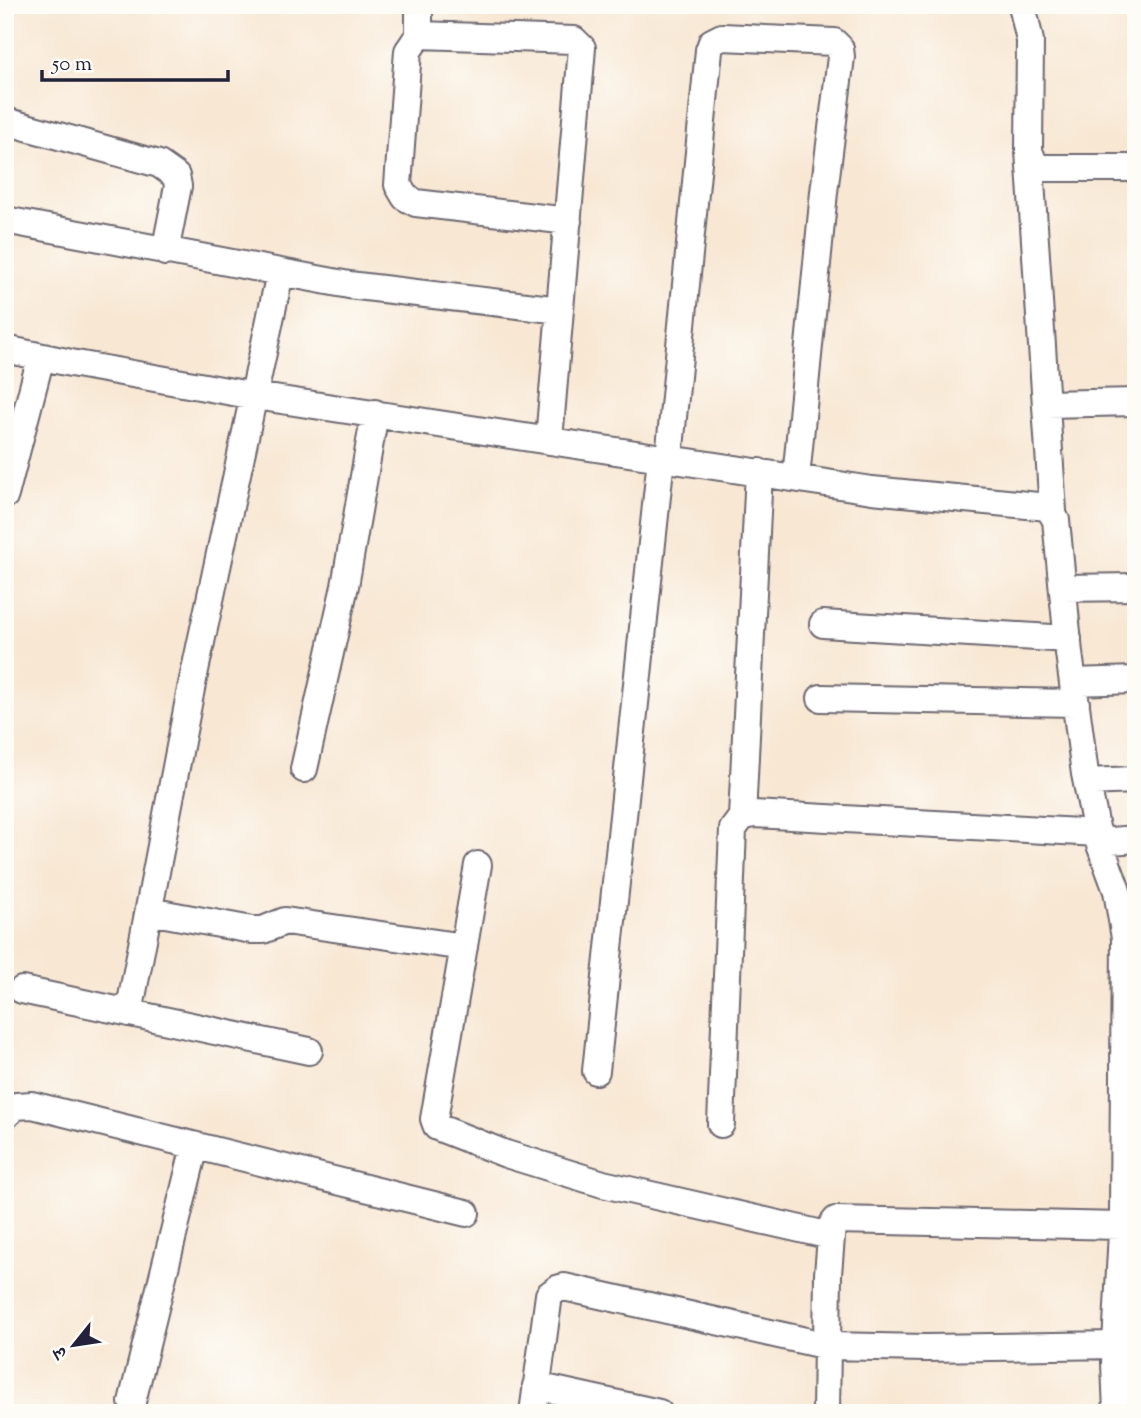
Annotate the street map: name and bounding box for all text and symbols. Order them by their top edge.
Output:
scale bar [42,38,228,82]
text: 50 m [51,50,92,80]
north arrow [38,1310,108,1380]
text: उ [47,1340,77,1365]

